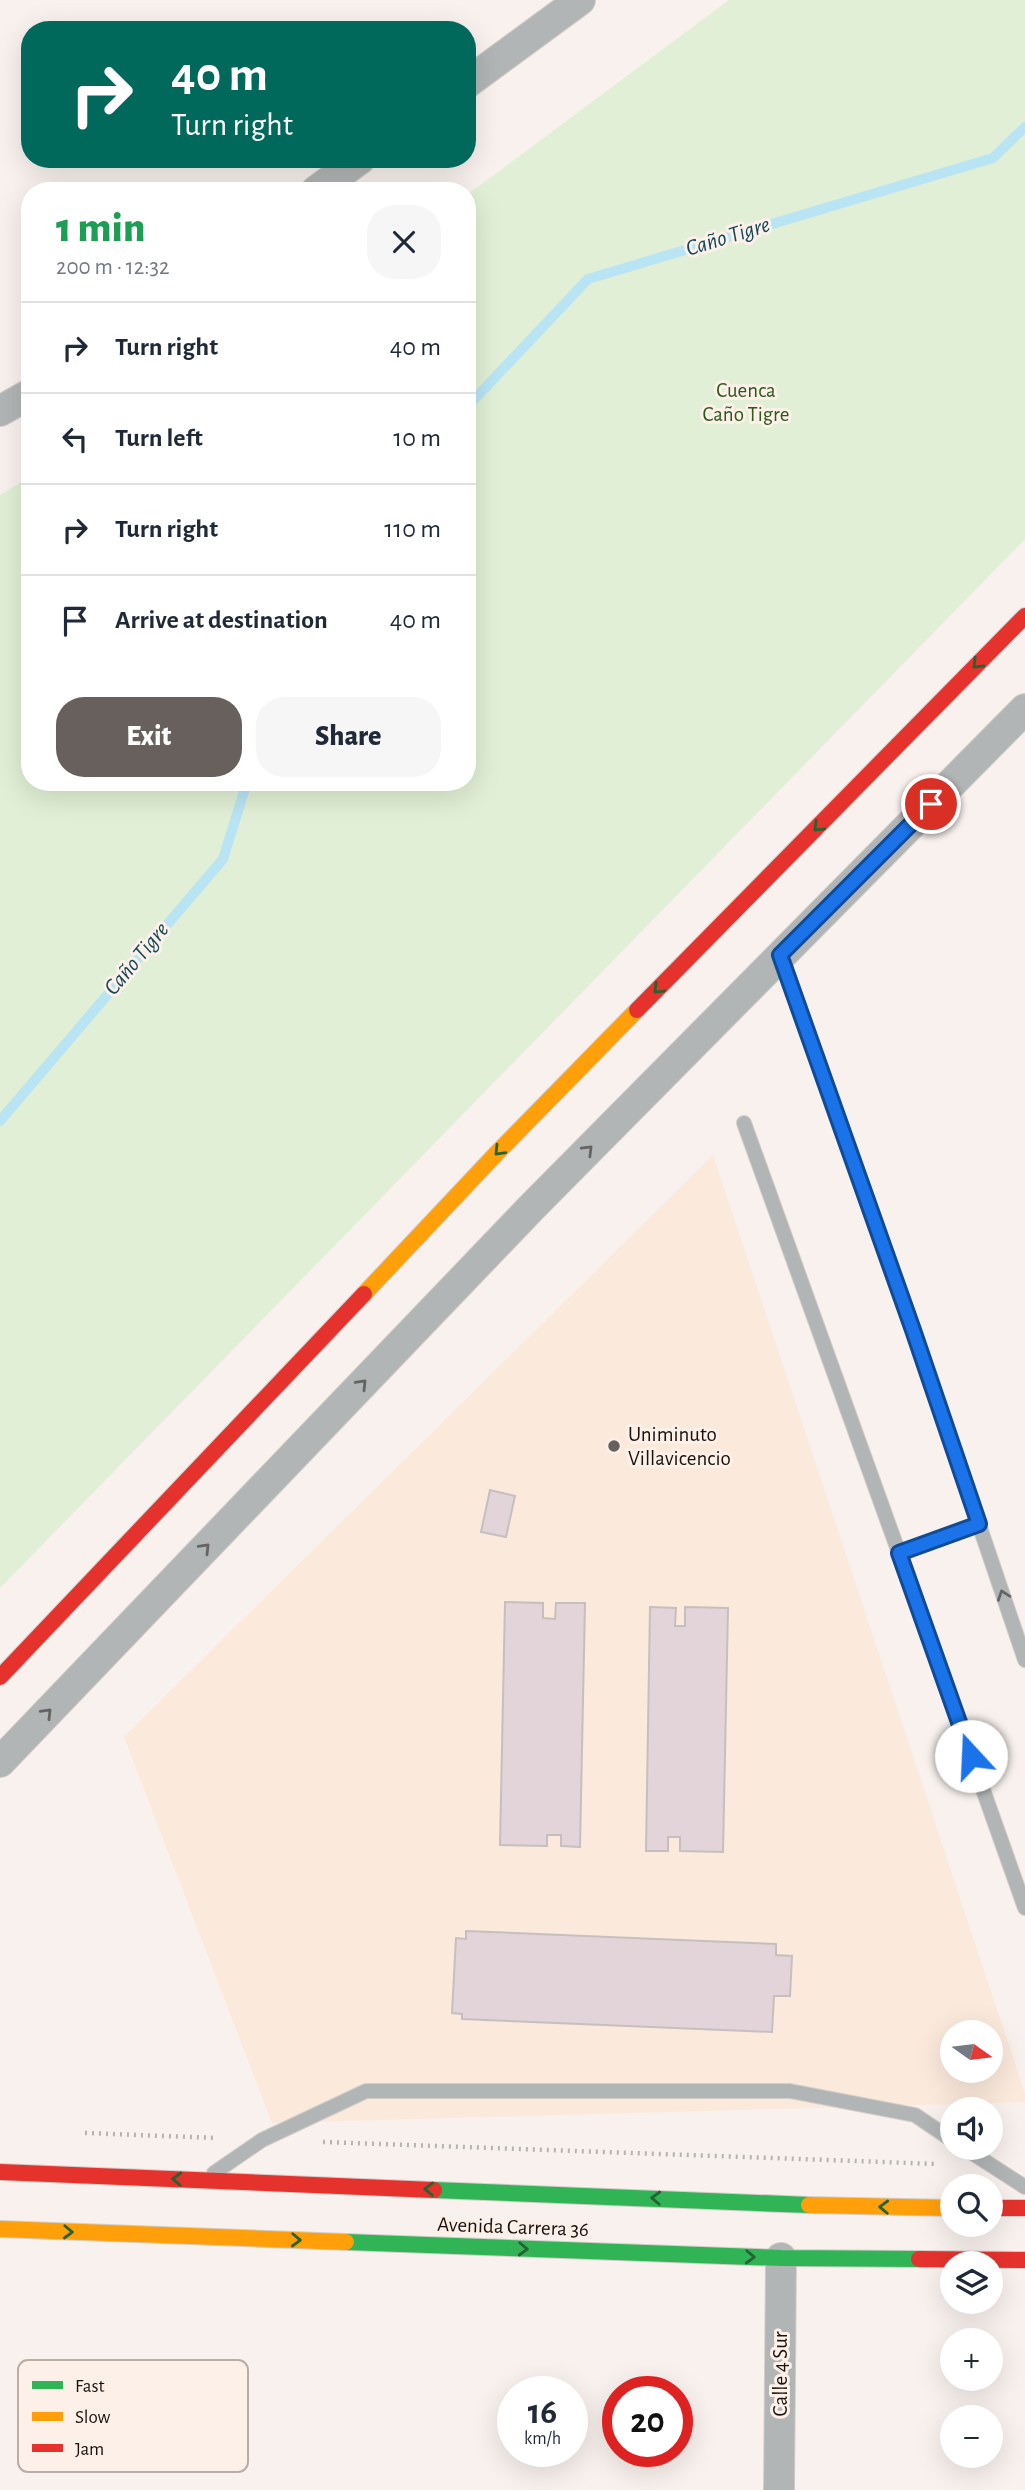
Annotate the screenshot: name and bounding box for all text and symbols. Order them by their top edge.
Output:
icon: right [56,49,147,140]
text: 40 m [171,51,268,100]
text: Turn right [171,109,293,141]
button: close [367,205,441,279]
text: 1 min [56,207,145,249]
water label: Caño Tigre [683,213,773,261]
text: 200 m · 12:32 [56,256,169,279]
icon: right [56,329,94,367]
text: Turn right [115,334,218,360]
text: 40 m [390,334,441,360]
park label: Cuenca Caño Tigre [702,380,790,425]
icon: left [56,420,94,458]
text: Turn left [115,425,203,451]
text: 10 m [393,425,441,451]
icon: right [56,511,94,549]
text: Turn right [115,516,218,542]
text: 110 m [384,516,441,542]
icon: arrive [56,602,94,640]
text: Arrive at destination [115,607,328,633]
text: 40 m [390,607,441,633]
one-way arrow [973,656,986,669]
button: Exit [56,697,242,777]
button: Share [256,697,441,777]
pin [901,774,961,834]
icon: arrive [912,785,950,823]
one-way arrow [813,818,826,831]
water label: Caño Tigre [100,918,174,1000]
one-way arrow [654,980,667,993]
one-way arrow [494,1143,507,1156]
one-way arrow [580,1145,593,1158]
one-way arrow [354,1379,366,1392]
place label: Uniminuto Villavicencio [628,1424,731,1469]
marker: Uniminuto Villavicencio [606,1438,622,1454]
one-way arrow [196,1543,209,1556]
one-way arrow [997,1590,1011,1602]
one-way arrow [39,1708,52,1721]
position arrow [934,1719,1008,1793]
north arrow [940,2020,1003,2082]
map controls [940,2020,1003,2468]
button: sound [940,2097,1003,2160]
one-way arrow [172,2171,183,2186]
button: search [940,2174,1003,2237]
one-way arrow [423,2182,434,2197]
one-way arrow [651,2191,662,2206]
one-way arrow [878,2200,889,2215]
street label: Avenida Carrera 36 [437,2214,589,2240]
one-way arrow [63,2224,74,2239]
one-way arrow [290,2233,301,2248]
one-way arrow [518,2241,529,2256]
one-way arrow [745,2249,756,2265]
button: layers [940,2251,1003,2314]
button: + [940,2328,1003,2391]
street label: Calle 4 Sur [770,2331,791,2416]
legend [18,2360,248,2472]
speed limit sign: 20 [602,2376,693,2467]
text: Fast [75,2377,105,2396]
text: 16 [528,2395,557,2430]
button: − [940,2405,1003,2468]
text: Slow [75,2408,111,2427]
text: km/h [524,2430,561,2448]
text: Jam [75,2440,104,2459]

